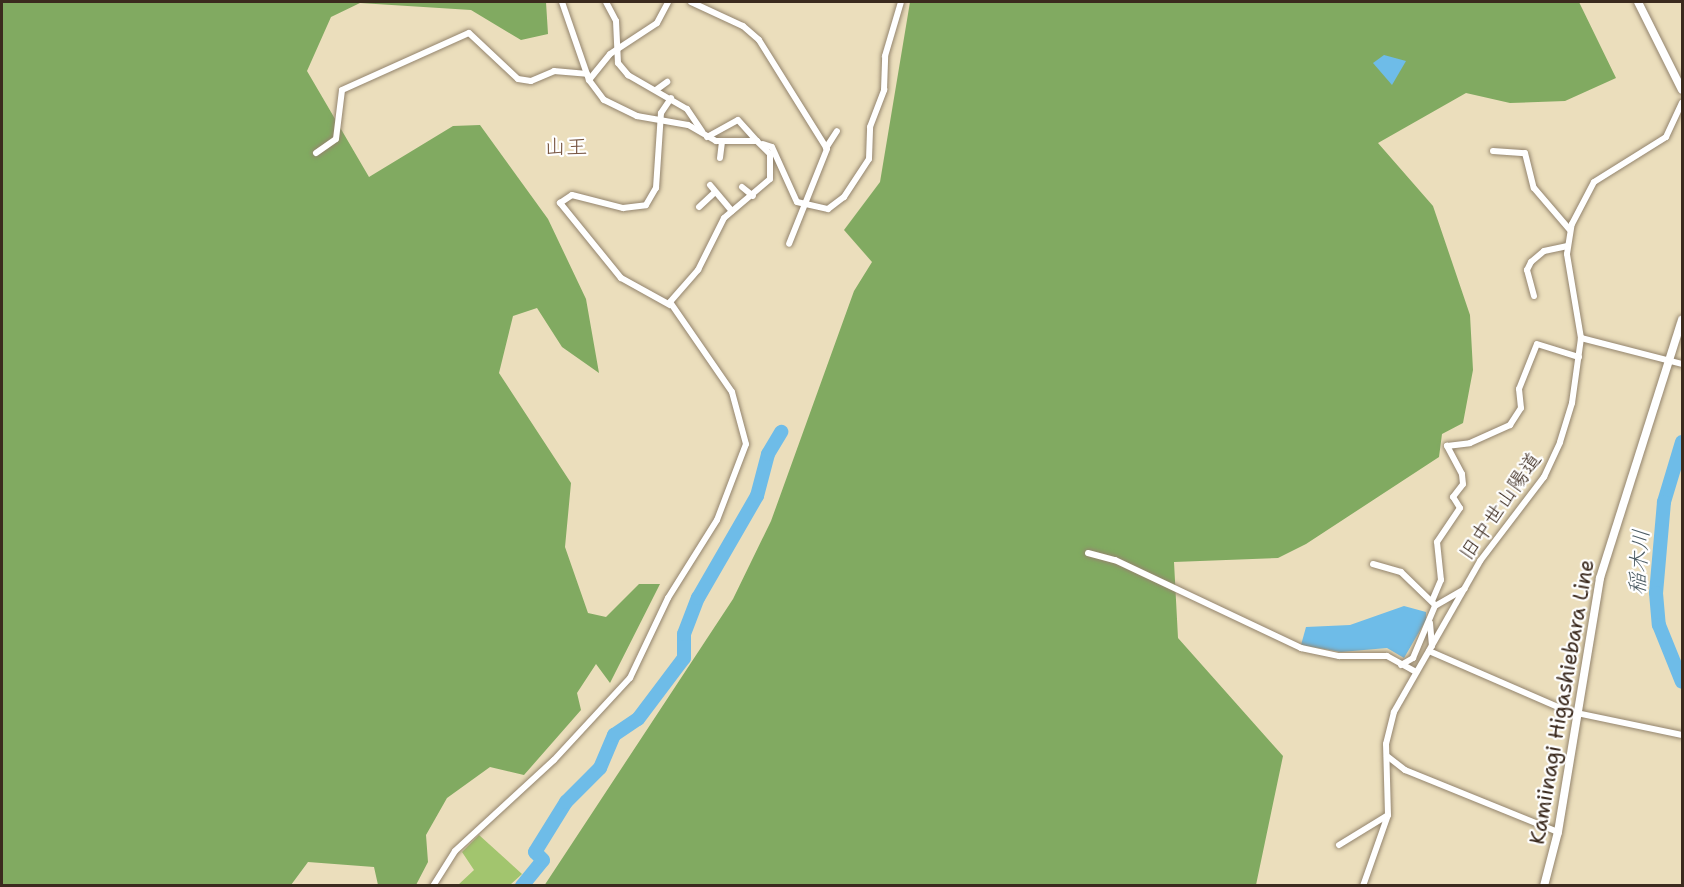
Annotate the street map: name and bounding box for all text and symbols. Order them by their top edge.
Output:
district label: 山王 [544,134,588,160]
street label: 旧中世山陽道 [1454,447,1546,565]
water label: 稲木川 [1624,528,1654,596]
street label: Kamiinagi Higashiebara Line [1525,558,1599,846]

